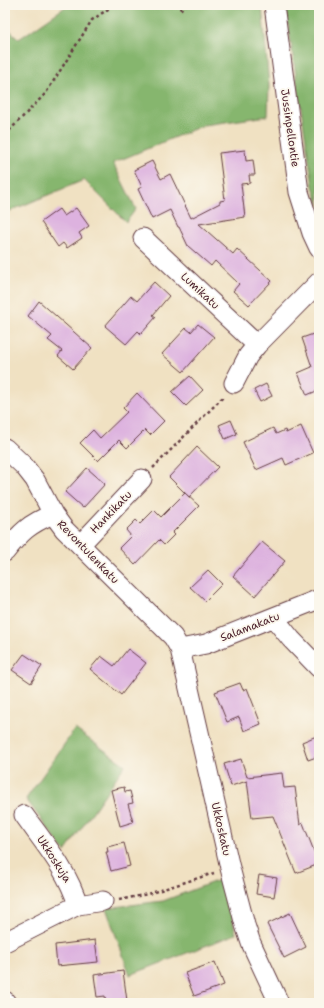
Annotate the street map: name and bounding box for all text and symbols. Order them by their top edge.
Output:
street label: Jussinpellontie [277,88,303,168]
street label: Lumikatu [177,269,223,313]
street label: Hankikatu [87,487,135,537]
street label: Revontulenkatu [54,517,122,587]
street label: Salamakatu [218,609,282,645]
street label: Ukkoskatu [208,801,234,857]
street label: Ukkoskuja [33,833,75,885]

